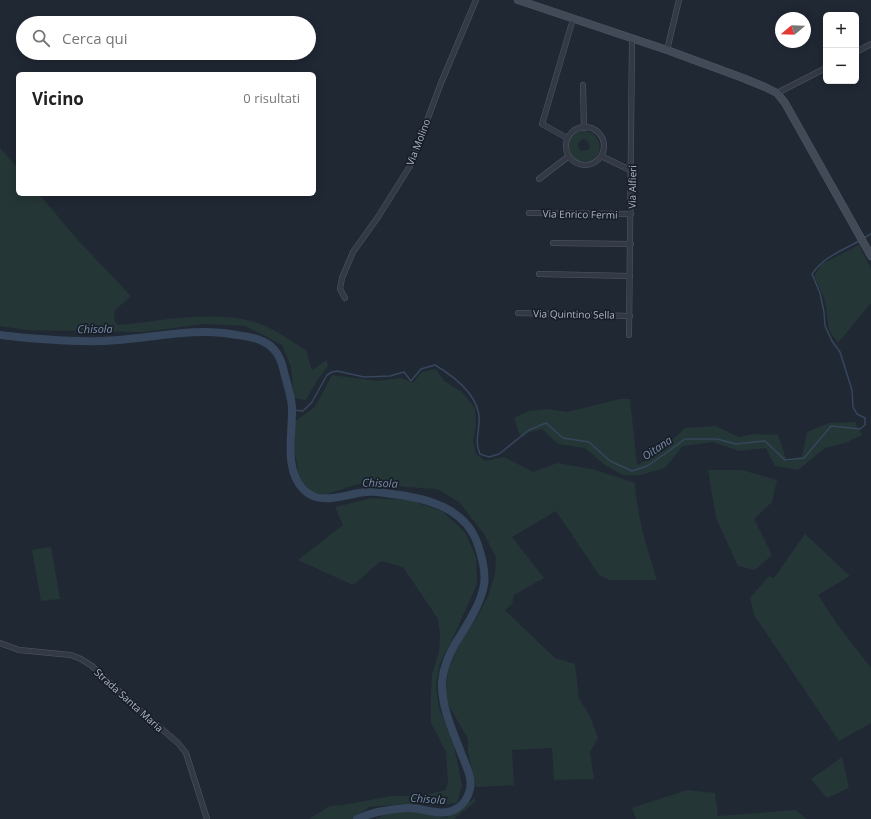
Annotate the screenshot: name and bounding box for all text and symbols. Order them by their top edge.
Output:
north arrow [775,12,811,48]
map controls [823,12,859,84]
button: + [823,12,859,48]
search box [16,16,316,60]
icon: search [30,27,52,49]
text: Cerca qui [62,28,128,48]
button: − [823,48,859,84]
text: Vicino [32,87,84,110]
text: 0 risultati [243,89,300,107]
street label: Via Molino [403,117,433,167]
street label: Via Alfieri [625,165,639,209]
street label: Via Enrico Fermi [542,206,618,222]
street label: Via Quintino Sella [533,306,615,322]
water label: Chisola [77,321,113,336]
water label: Oitana [639,432,675,463]
water label: Chisola [362,474,398,491]
street label: Strada Santa Maria [91,665,167,735]
water label: Chisola [410,790,446,807]

